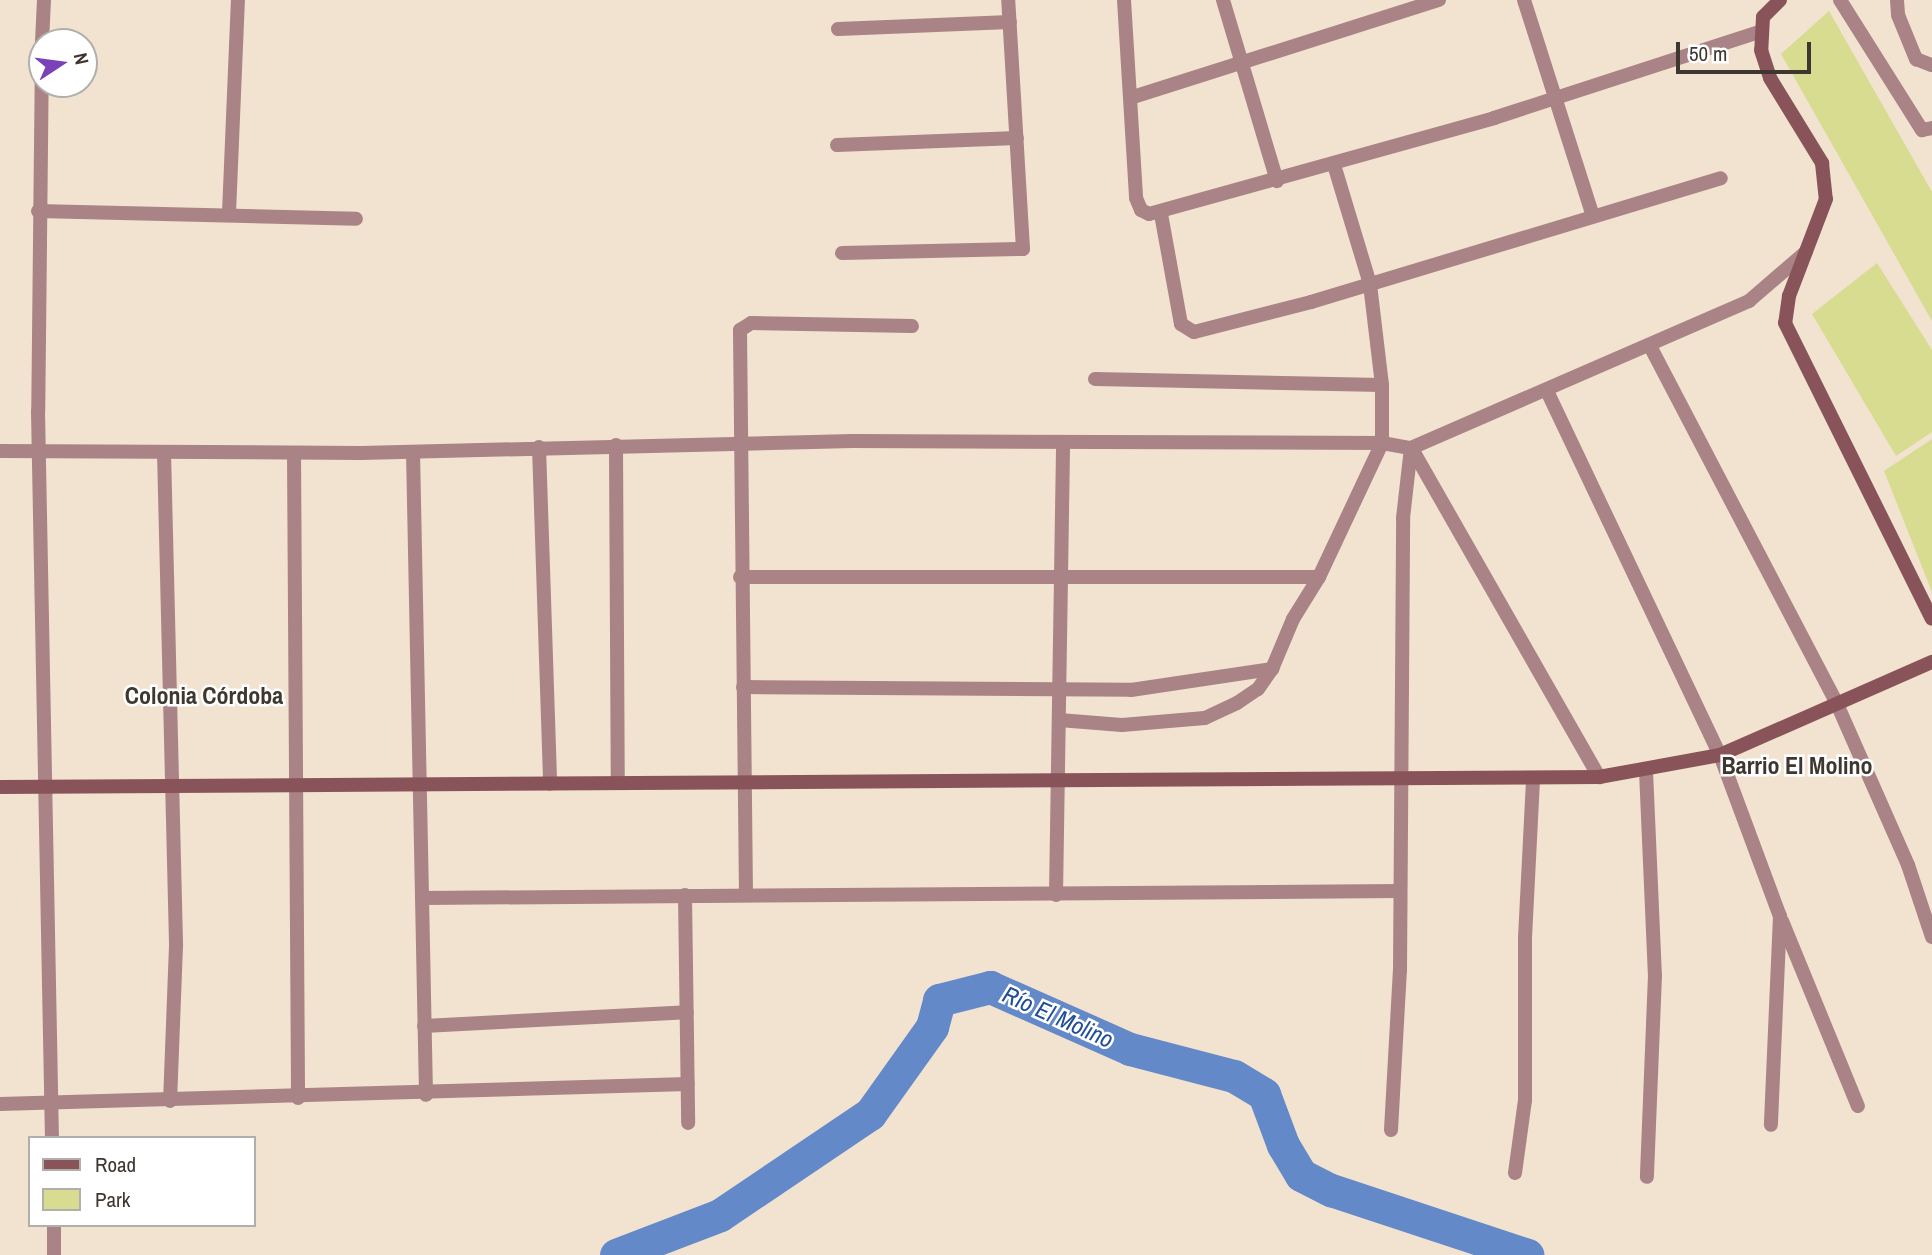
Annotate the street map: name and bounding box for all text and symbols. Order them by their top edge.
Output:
north arrow [28,28,98,98]
scale bar [1680,28,1815,72]
text: 50 m [1689,39,1727,68]
text: N [68,50,95,67]
district label: Colonia Córdoba [125,682,283,710]
district label: Barrio El Molino [1722,752,1872,780]
water label: Río El Molino [998,980,1118,1054]
legend [28,1136,256,1227]
text: Road [95,1150,136,1179]
text: Park [95,1185,130,1214]

